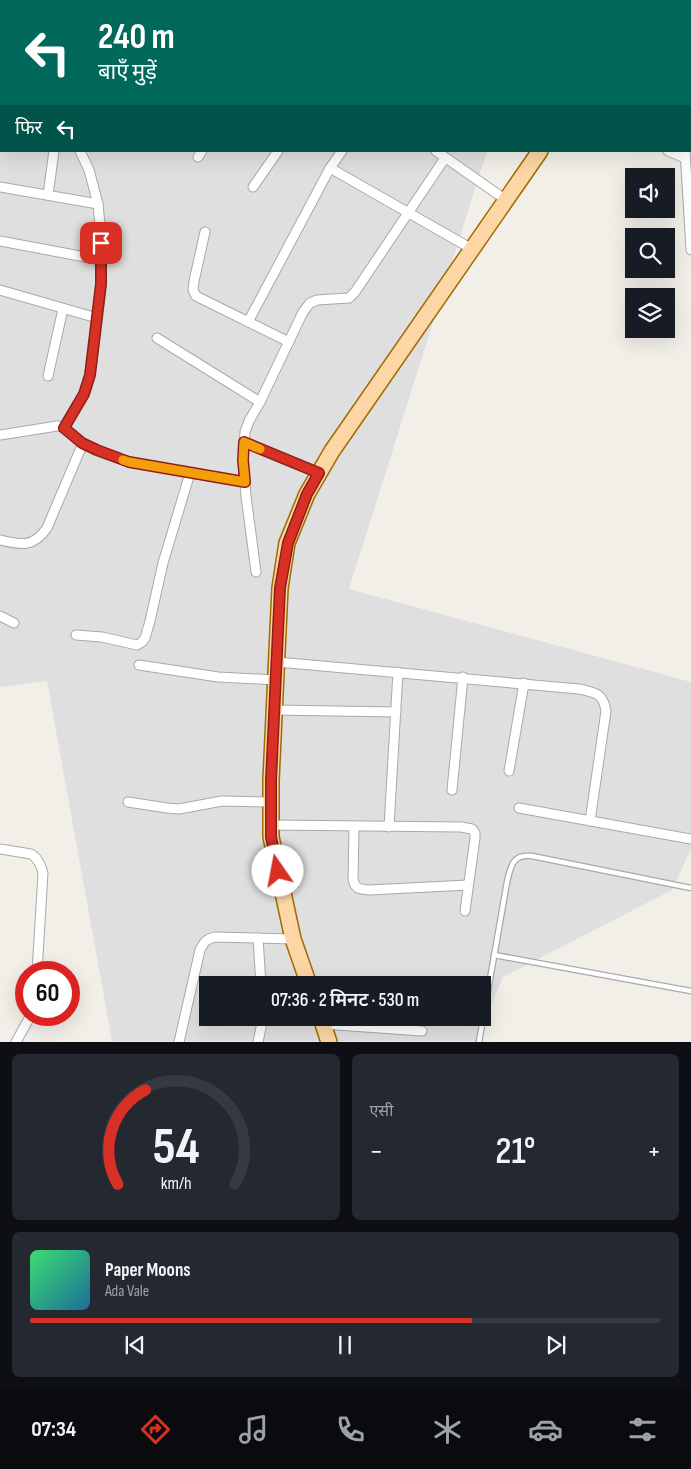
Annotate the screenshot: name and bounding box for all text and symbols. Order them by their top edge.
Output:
text: 240 m [98,16,175,59]
icon: left [15,20,80,85]
text: बाएँ मुड़ें [98,59,157,86]
icon: left [52,115,80,143]
text: फिर [15,117,42,140]
map controls [625,168,675,338]
button: sound [625,168,675,218]
pin [80,222,122,264]
button: search [625,228,675,278]
icon: arrive [87,229,115,257]
button: layers [625,288,675,338]
position arrow [251,844,303,896]
speed limit sign: 60 [15,961,80,1026]
text: 07:36 · 2 मिनट · 530 m [271,989,419,1012]
text: एसी [370,1102,393,1121]
text: 54 [152,1116,199,1179]
text: 21° [495,1129,535,1174]
text: − [370,1135,383,1168]
text: + [647,1135,661,1168]
text: km/h [160,1173,191,1194]
text: Paper Moons [105,1259,191,1282]
text: Ada Vale [105,1282,149,1301]
icon: previous [121,1331,149,1359]
icon: pause [331,1331,359,1359]
icon: next [542,1331,570,1359]
icon: directions [138,1412,173,1447]
icon: music [236,1412,271,1447]
icon: phone [333,1412,368,1447]
icon: climate [430,1412,465,1447]
icon: car [528,1412,563,1447]
icon: filters [625,1412,660,1447]
text: 07:34 [31,1416,76,1443]

